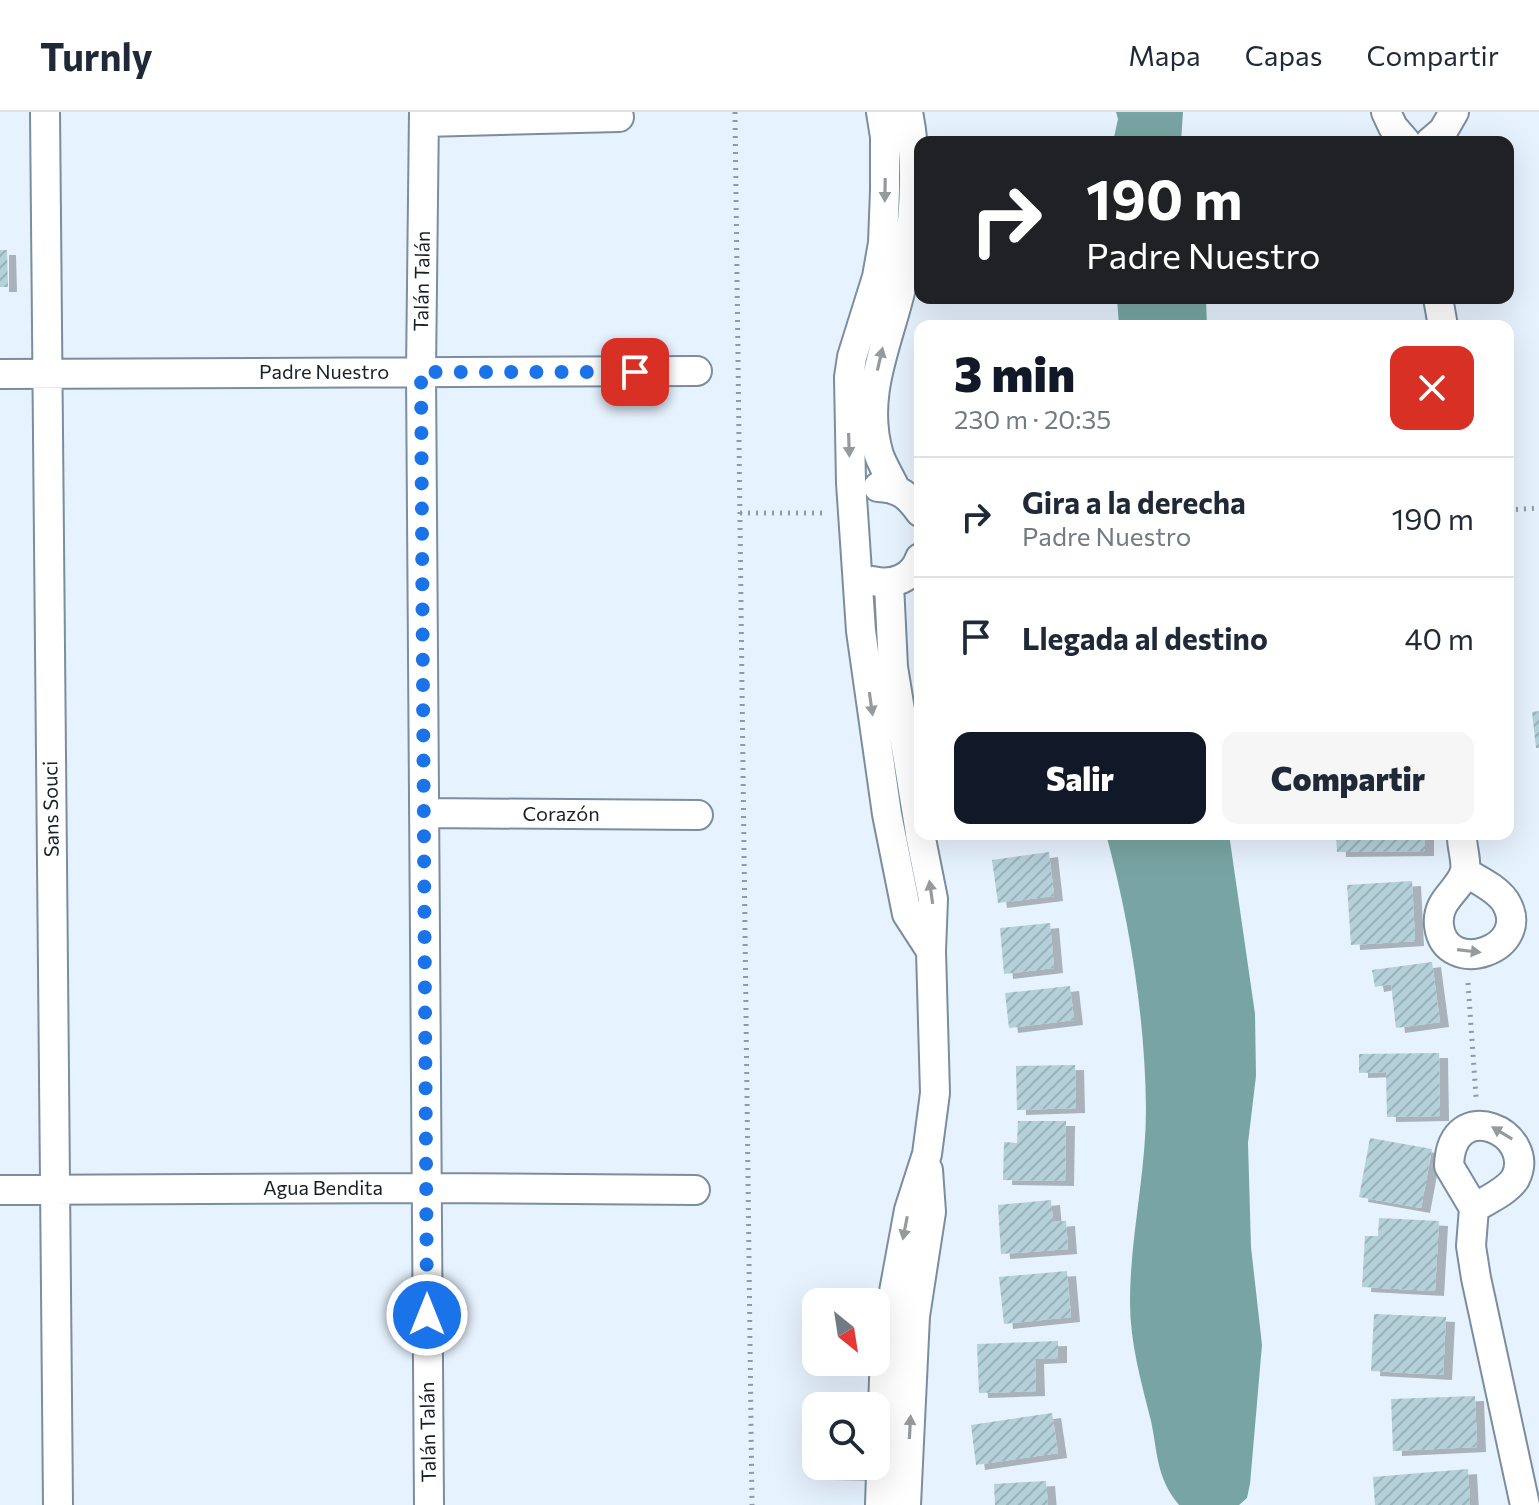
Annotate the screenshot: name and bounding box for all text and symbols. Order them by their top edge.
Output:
text: Turnly [40,32,153,79]
text: Mapa [1128,38,1201,72]
text: Capas [1245,38,1322,72]
text: Compartir [1366,38,1499,72]
text: 190 m [1086,163,1243,232]
icon: right [954,168,1058,272]
one-way arrow [879,178,891,203]
street label: Talán Talán [408,230,434,332]
text: Padre Nuestro [1086,232,1320,276]
pin [601,338,669,406]
text: 3 min [954,343,1075,402]
one-way arrow [874,346,887,371]
button: close [1390,346,1474,430]
icon: arrive [613,350,657,394]
street label: Padre Nuestro [259,359,389,383]
text: 230 m · 20:35 [954,403,1111,434]
one-way arrow [843,433,856,458]
text: Gira a la derecha [1022,483,1246,520]
icon: right [954,495,998,539]
text: 190 m [1391,499,1474,536]
text: Padre Nuestro [1022,520,1191,551]
icon: arrive [954,615,998,659]
text: Llegada al destino [1022,619,1268,656]
text: 40 m [1405,619,1474,656]
one-way arrow [865,692,878,717]
button: Salir [954,732,1206,824]
button: Compartir [1222,732,1474,824]
street label: Sans Souci [37,761,63,857]
street label: Corazón [522,801,600,825]
one-way arrow [924,879,937,904]
one-way arrow [1456,945,1481,958]
one-way arrow [1491,1126,1514,1141]
street label: Agua Bendita [263,1175,383,1199]
one-way arrow [899,1216,911,1241]
position arrow [385,1273,469,1357]
north arrow [802,1288,890,1376]
map controls [802,1288,890,1480]
street label: Talán Talán [414,1381,440,1483]
button: search [802,1392,890,1480]
one-way arrow [903,1414,916,1439]

